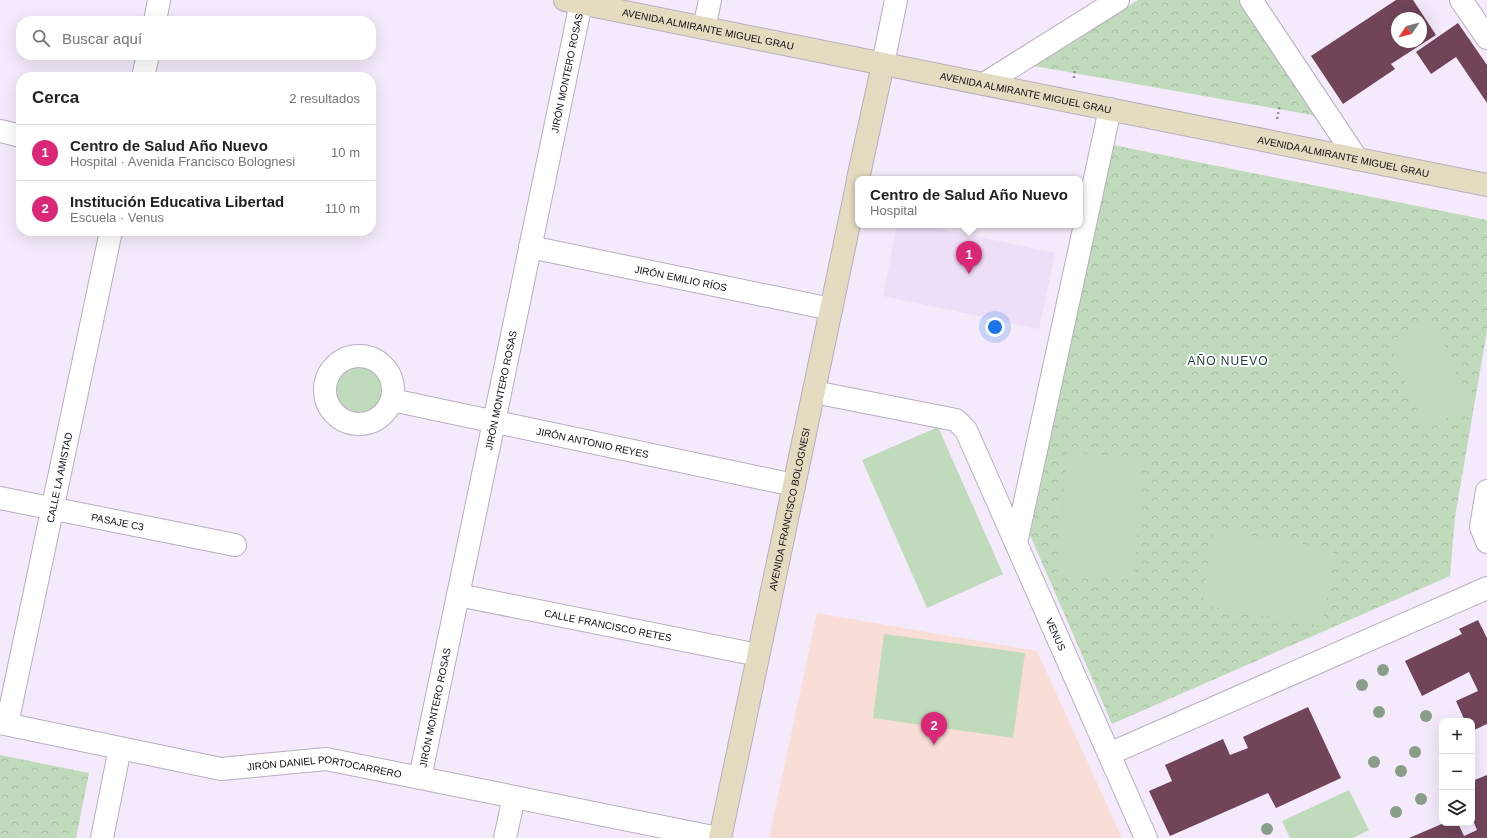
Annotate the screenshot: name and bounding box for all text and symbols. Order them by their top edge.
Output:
street label: AVENIDA ALMIRANTE MIGUEL GRAU [621,6,795,51]
street label: JIRÓN MONTERO ROSAS [549,12,584,134]
north arrow [1391,12,1427,48]
search box [16,16,376,60]
icon: search [30,27,52,49]
text: Buscar aquí [62,30,142,47]
street label: AVENIDA ALMIRANTE MIGUEL GRAU [939,70,1113,115]
text: Cerca [32,88,79,107]
text: 2 resultados [289,91,360,106]
street label: AVENIDA ALMIRANTE MIGUEL GRAU [1257,134,1430,179]
text: Centro de Salud Año Nuevo [70,137,268,154]
text: 1 [41,145,49,160]
text: 10 m [331,145,360,160]
text: Hospital · Avenida Francisco Bolognesi [70,154,295,169]
popup [855,176,1083,228]
text: Centro de Salud Año Nuevo [870,186,1068,203]
text: Institución Educativa Libertad [70,193,284,210]
text: 2 [41,201,49,216]
text: 110 m [325,201,360,216]
text: Hospital [870,203,917,218]
text: Escuela · Venus [70,210,164,225]
pin: 1 [956,241,982,274]
street label: JIRÓN EMILIO RÍOS [634,263,728,293]
your location [985,317,1005,337]
street label: JIRÓN MONTERO ROSAS [483,329,518,451]
district label: AÑO NUEVO [1187,354,1269,368]
street label: JIRÓN ANTONIO REYES [535,425,650,460]
street label: AVENIDA FRANCISCO BOLOGNESI [767,427,812,592]
street label: CALLE LA AMISTAD [44,431,74,524]
street label: PASAJE C3 [91,511,145,532]
street label: CALLE FRANCISCO RETES [543,607,673,643]
street label: VENUS [1044,616,1068,652]
street label: JIRÓN MONTERO ROSAS [417,646,452,768]
pin: 2 [921,712,947,745]
map controls [1439,718,1475,826]
button: + [1439,718,1475,754]
street label: JIRÓN DANIEL PORTOCARRERO [246,753,403,780]
button: − [1439,754,1475,790]
button: layers [1439,790,1475,826]

